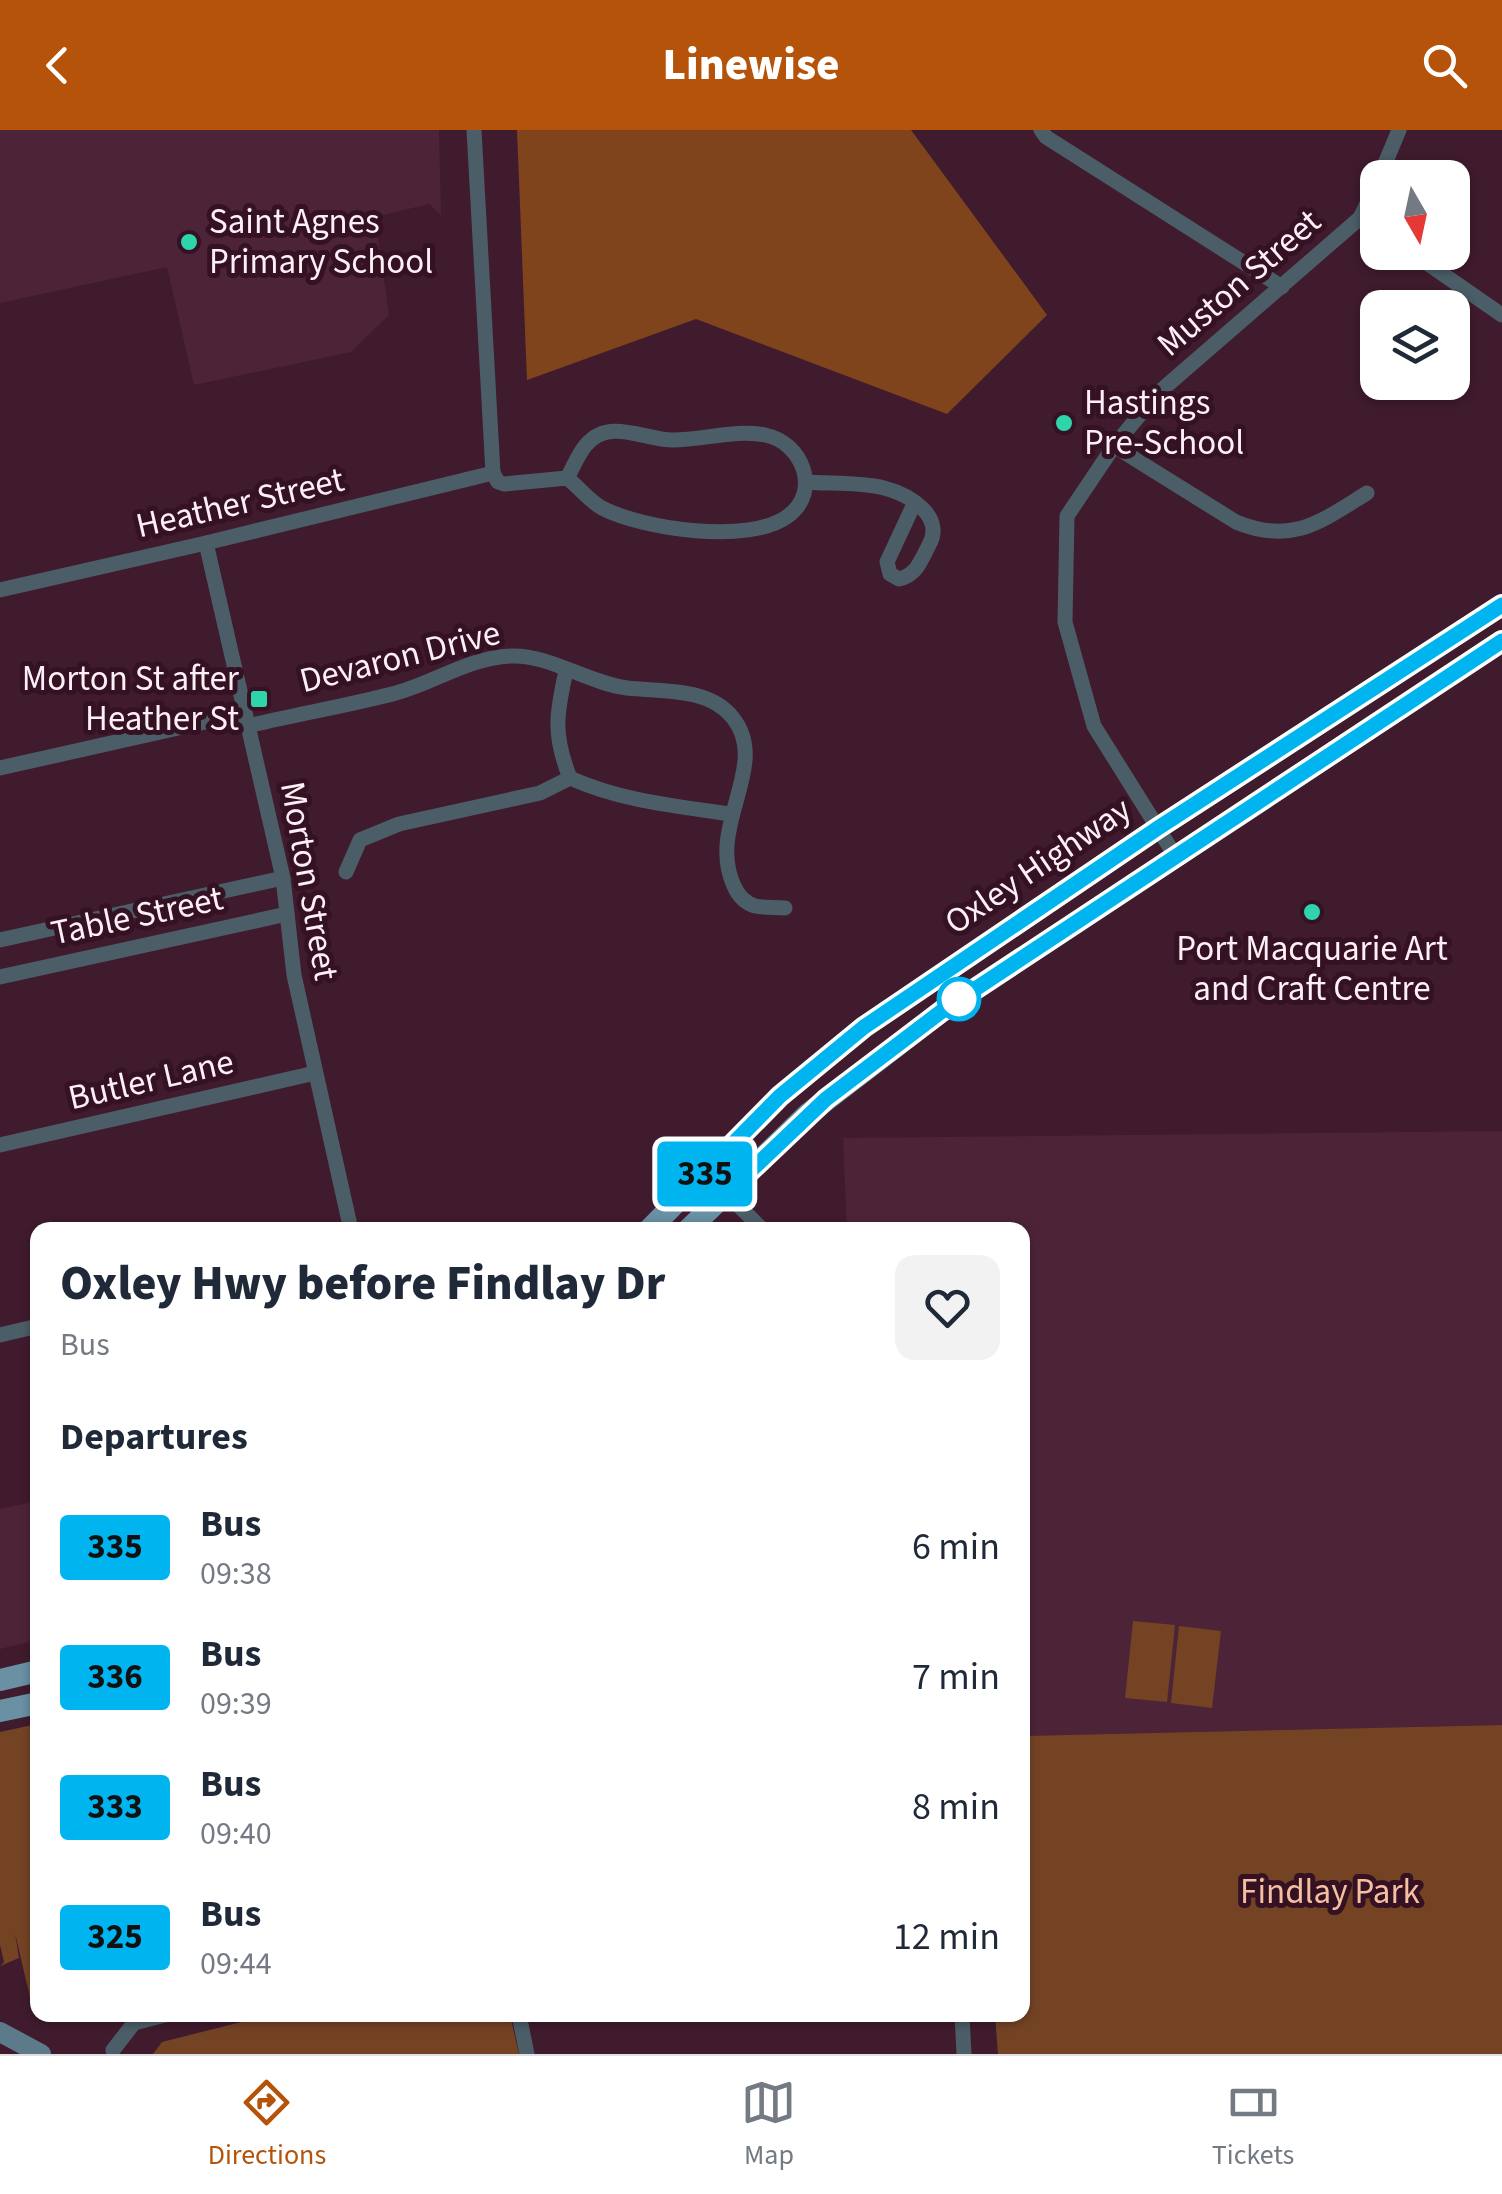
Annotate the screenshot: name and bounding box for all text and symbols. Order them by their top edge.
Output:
text: Linewise [662,33,840,97]
icon: back [30,38,85,93]
icon: search [1417,38,1472,93]
north arrow [1360,160,1470,270]
map controls [1360,160,1470,400]
place label: Saint Agnes Primary School [209,197,433,287]
street label: Muston Street [1146,198,1332,368]
marker: Saint Agnes Primary School [178,231,200,253]
button: layers [1360,290,1470,400]
place label: Hastings Pre-School [1084,378,1244,468]
marker: Hastings Pre-School [1053,412,1075,434]
street label: Heather Street [131,455,349,551]
street label: Devaron Drive [294,608,506,706]
place label: Morton St after Heather St [22,654,240,744]
marker: Morton St after Heather St [248,688,270,710]
street label: Morton Street [267,778,351,984]
street label: Oxley Highway [935,785,1141,947]
street label: Table Street [47,873,228,959]
marker: Port Macquarie Art and Craft Centre [1301,901,1323,923]
place label: Port Macquarie Art and Craft Centre [1176,924,1448,1014]
unlabelled marker [938,978,980,1020]
street label: Butler Lane [64,1037,238,1123]
line badge: 335 [648,1142,762,1206]
text: 335 [677,1149,733,1199]
text: Oxley Hwy before Findlay Dr [60,1250,665,1318]
button: heart [895,1255,1000,1360]
text: Bus [60,1322,110,1368]
text: Departures [60,1410,248,1464]
text: Bus [200,1497,261,1551]
text: 6 min [912,1520,1000,1574]
text: 335 [87,1522,143,1572]
text: 09:38 [200,1551,272,1597]
text: Bus [200,1627,261,1681]
text: 7 min [912,1650,1000,1704]
text: 336 [87,1652,143,1702]
text: 09:39 [200,1681,272,1727]
text: Bus [200,1757,261,1811]
text: 8 min [912,1780,1000,1834]
text: 333 [87,1782,143,1832]
text: 09:40 [200,1811,272,1857]
park label: Findlay Park [1240,1867,1421,1917]
text: Bus [200,1887,261,1941]
text: 12 min [893,1910,1000,1964]
text: 325 [87,1912,143,1962]
text: 09:44 [200,1941,272,1987]
tab: Directions [208,2075,326,2175]
tab: Map [741,2075,796,2175]
tab: Tickets [1212,2075,1294,2175]

